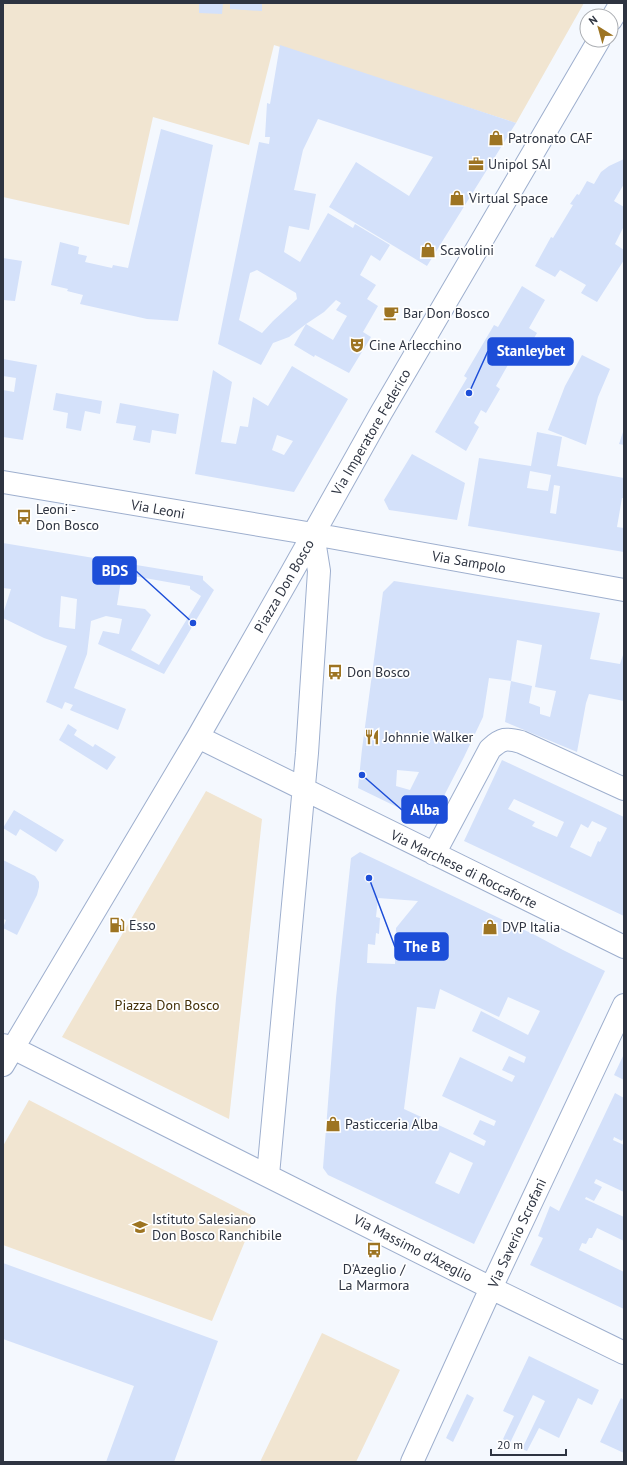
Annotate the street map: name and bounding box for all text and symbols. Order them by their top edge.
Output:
north arrow [579,8,619,48]
text: N [586,12,600,28]
shop icon: Patronato CAF [487,129,505,147]
place label: Patronato CAF [508,129,593,147]
office icon: Unipol SAI [467,155,485,173]
place label: Unipol SAI [488,155,551,173]
shop icon: Virtual Space [448,189,466,207]
place label: Virtual Space [468,189,548,207]
shop icon: Scavolini [419,241,437,259]
place label: Scavolini [440,241,494,259]
cafe icon: Bar Don Bosco [382,304,400,322]
place label: Bar Don Bosco [403,304,490,322]
theatre icon: Cine Arlecchino [348,336,366,354]
place label: Cine Arlecchino [369,336,462,354]
callout: Stanleybet [488,338,573,365]
text: Stanleybet [497,341,566,360]
street label: Via Imperatore Federico [327,366,415,499]
street label: Via Leoni [129,495,186,523]
place label: Leoni - Don Bosco [36,500,99,534]
bus stop icon: Leoni - Don Bosco [15,508,33,526]
street label: Piazza Don Bosco [250,536,318,636]
street label: Via Sampolo [430,546,507,577]
callout: BDS [93,557,136,584]
text: BDS [102,561,128,580]
bus stop icon: Don Bosco [326,663,344,681]
place label: Don Bosco [347,663,410,681]
restaurant icon: Johnnie Walker [363,728,381,746]
place label: Johnnie Walker [383,728,474,746]
callout: Alba [402,796,447,823]
text: Alba [411,800,439,819]
street label: Via Marchese di Roccaforte [387,825,540,912]
fuel station icon: Esso [108,916,126,934]
place label: Esso [129,916,156,934]
shop icon: DVP Italia [481,918,499,936]
place label: DVP Italia [502,918,560,936]
callout: The B [395,933,448,960]
text: The B [404,937,441,956]
park label: Piazza Don Bosco [115,996,219,1014]
shop icon: Pasticceria Alba [324,1115,342,1133]
place label: Pasticceria Alba [345,1115,438,1133]
street label: Via Saverio Scrofani [483,1175,550,1292]
place label: Istituto Salesiano Don Bosco Ranchibile [152,1210,282,1244]
street label: Via Massimo d'Azeglio [350,1210,476,1286]
school or university icon: Istituto Salesiano Don Bosco Ranchibile [131,1218,149,1236]
bus stop icon: D'Azeglio / La Marmora [365,1241,383,1259]
place label: D'Azeglio / La Marmora [339,1260,410,1294]
scale bar [491,1431,566,1457]
text: 20 m [497,1437,523,1452]

